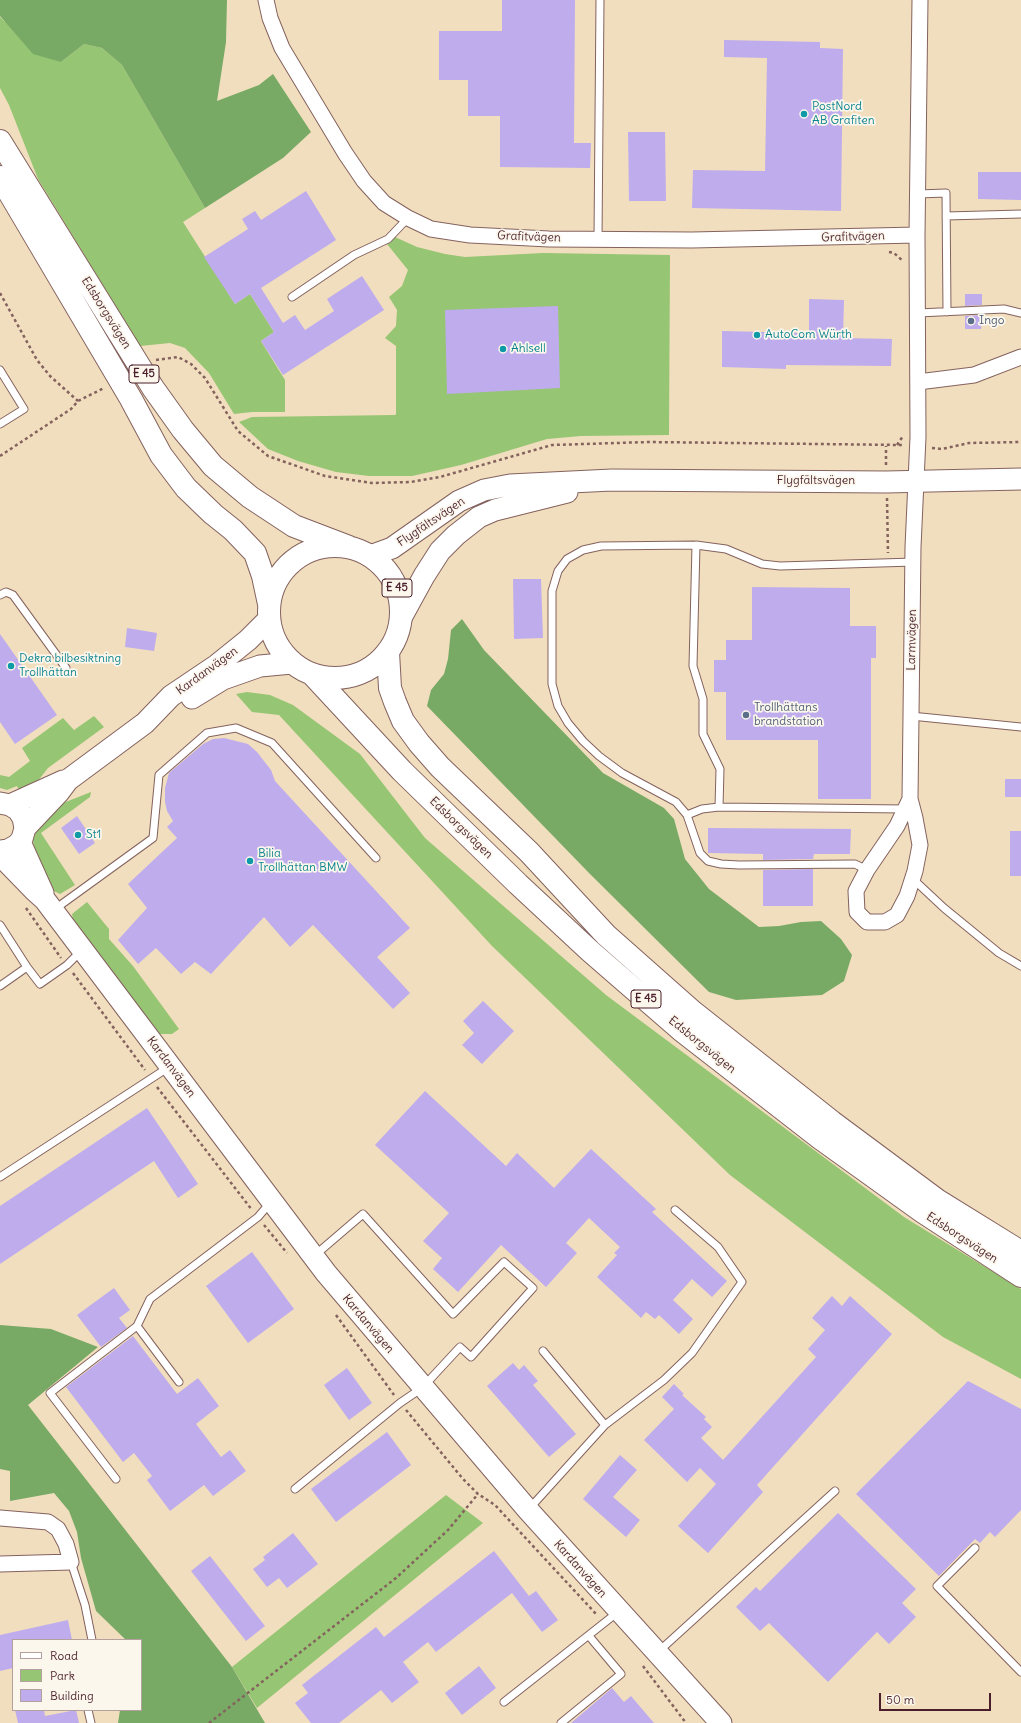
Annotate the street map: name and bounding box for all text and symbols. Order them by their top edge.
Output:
place label: PostNord AB Grafiten [812,100,875,128]
marker: PostNord AB Grafiten [799,109,809,119]
street label: Grafitvägen [497,229,561,245]
street label: Grafitvägen [821,229,885,245]
street label: Edsborgsvägen [78,274,134,352]
place label: Ingo [979,314,1005,328]
marker: Ingo [966,316,976,326]
place label: AutoCom Würth [765,328,852,342]
marker: AutoCom Würth [752,330,762,340]
place label: Ahlsell [511,342,546,356]
marker: Ahlsell [498,344,508,354]
road number: E 45 [129,365,159,383]
street label: Flygfältsvägen [777,474,855,488]
street label: Flygfältsvägen [394,494,468,550]
road number: E 45 [382,579,412,597]
street label: Larmvägen [904,609,920,671]
street label: Kardanvägen [173,644,241,698]
place label: Dekra bilbesiktning Trollhättan [19,652,121,680]
marker: Dekra bilbesiktning Trollhättan [6,661,16,671]
place label: Trollhättans brandstation [754,701,823,729]
marker: Trollhättans brandstation [741,710,751,720]
street label: Edsborgsvägen [426,794,496,862]
place label: St1 [86,828,101,842]
marker: St1 [73,830,83,840]
place label: Bilia Trollhättan BMW [258,847,347,875]
marker: Bilia Trollhättan BMW [245,856,255,866]
road number: E 45 [631,990,661,1008]
street label: Edsborgsvägen [665,1013,739,1077]
street label: Kardanvägen [143,1034,199,1100]
street label: Edsborgsvägen [924,1210,1000,1266]
street label: Kardanvägen [339,1292,397,1356]
street label: Kardanvägen [550,1537,610,1601]
legend [12,1639,142,1711]
text: Road [50,1648,78,1663]
text: Park [50,1668,75,1683]
scale bar [881,1685,993,1711]
text: Building [50,1688,94,1703]
text: 50 m [886,1692,914,1707]

